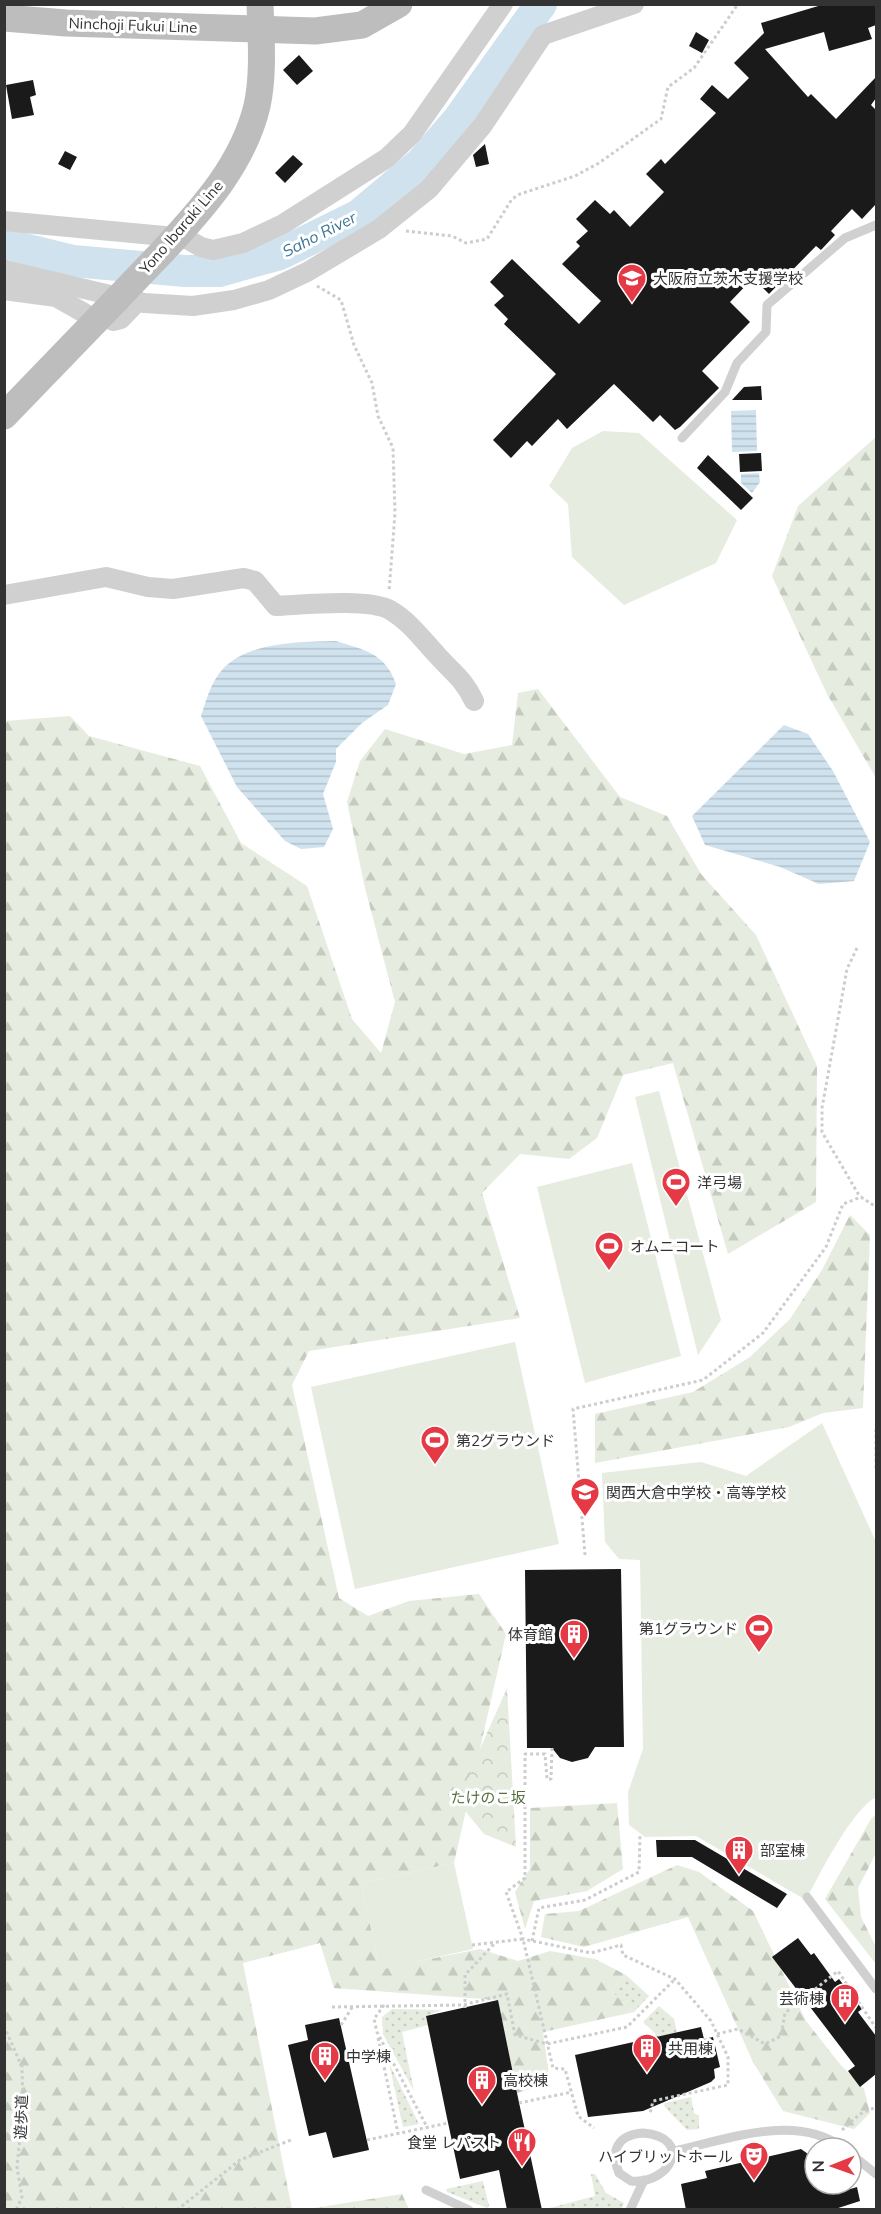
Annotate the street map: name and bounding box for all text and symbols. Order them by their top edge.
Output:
street label: Ninchoji Fukui Line [68,13,198,37]
street label: Yono Ibaraki Line [134,176,227,278]
water label: Saho River [279,206,360,261]
school or university icon: 大阪府立茨木支援学校 [616,262,648,304]
place label: 大阪府立茨木支援学校 [653,269,803,288]
sports icon: 洋弓場 [660,1166,692,1208]
place label: 洋弓場 [697,1173,742,1192]
sports icon: オムニコート [593,1230,625,1272]
place label: オムニコート [630,1237,720,1256]
sports icon: 第2グラウンド [419,1424,451,1466]
place label: 第2グラウンド [456,1431,555,1450]
school or university icon: 関西大倉中学校・高等学校 [569,1476,601,1518]
place label: 関西大倉中学校・高等学校 [606,1483,786,1502]
sports icon: 第1グラウンド [743,1612,775,1654]
building icon: 体育館 [558,1618,590,1660]
place label: 第1グラウンド [639,1619,738,1638]
place label: 体育館 [508,1625,553,1644]
park label: たけのこ坂 [450,1788,526,1807]
building icon: 部室棟 [723,1834,755,1876]
place label: 部室棟 [760,1841,805,1860]
building icon: 芸術棟 [829,1982,861,2024]
place label: 芸術棟 [779,1989,824,2008]
building icon: 共用棟 [631,2032,663,2074]
place label: 共用棟 [668,2039,713,2058]
building icon: 中学棟 [309,2040,341,2082]
place label: 中学棟 [346,2047,391,2066]
building icon: 高校棟 [466,2064,498,2106]
place label: 高校棟 [503,2071,548,2090]
street label: 遊歩道 [11,2094,31,2140]
restaurant icon: 食堂 レパスト [506,2126,538,2168]
place label: 食堂 レパスト [407,2133,501,2152]
north arrow [803,2136,863,2196]
theatre icon: ハイブリットホール [738,2140,770,2182]
place label: ハイブリットホール [598,2147,733,2166]
text: N [808,2160,828,2172]

